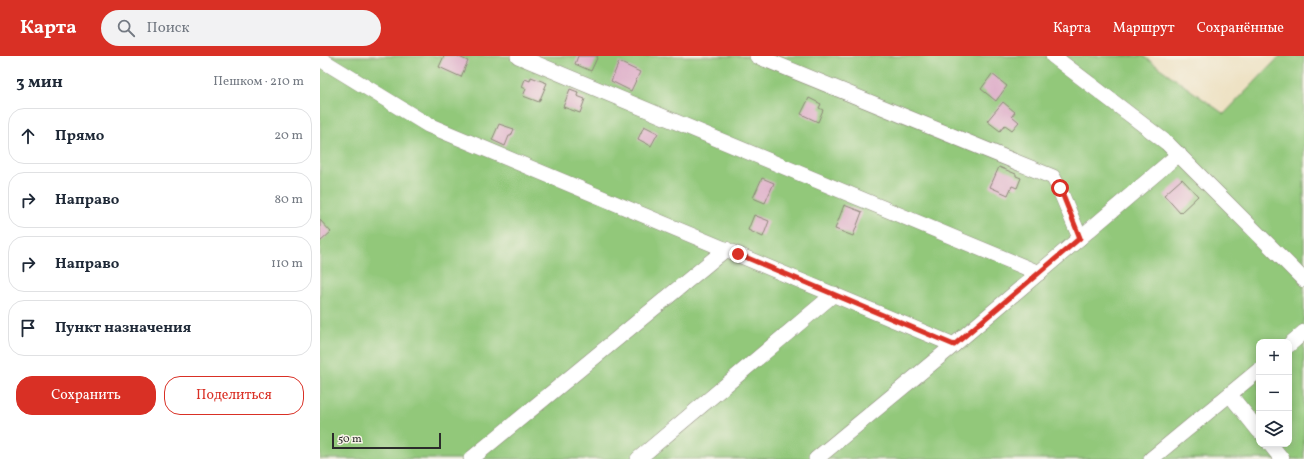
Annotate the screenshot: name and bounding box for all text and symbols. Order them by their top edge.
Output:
search box [101,10,381,46]
text: Карта [20,15,77,41]
icon: search [115,17,137,39]
text: Поиск [147,18,190,39]
text: Карта [1053,19,1091,38]
text: Маршрут [1113,19,1175,38]
text: Сохранённые [1197,19,1284,38]
text: 3 мин [16,71,63,94]
text: Пешком · 210 m [213,73,304,91]
icon: ahead [17,125,39,147]
text: Прямо [55,126,104,147]
text: 20 m [274,127,303,145]
route start [1051,179,1069,197]
icon: right [17,189,39,211]
text: Направо [55,190,119,211]
text: 80 m [274,191,303,209]
route end [729,245,747,263]
icon: right [17,253,39,275]
text: Направо [55,254,119,275]
text: 110 m [271,255,303,273]
icon: arrive [17,317,39,339]
text: Пункт назначения [55,318,191,339]
map controls [1256,339,1292,447]
button: + [1256,339,1292,375]
button: − [1256,375,1292,411]
button: Сохранить [16,376,156,415]
button: Поделиться [164,376,304,415]
button: layers [1256,411,1292,447]
scale bar [332,431,441,450]
text: 50 m [338,432,362,447]

